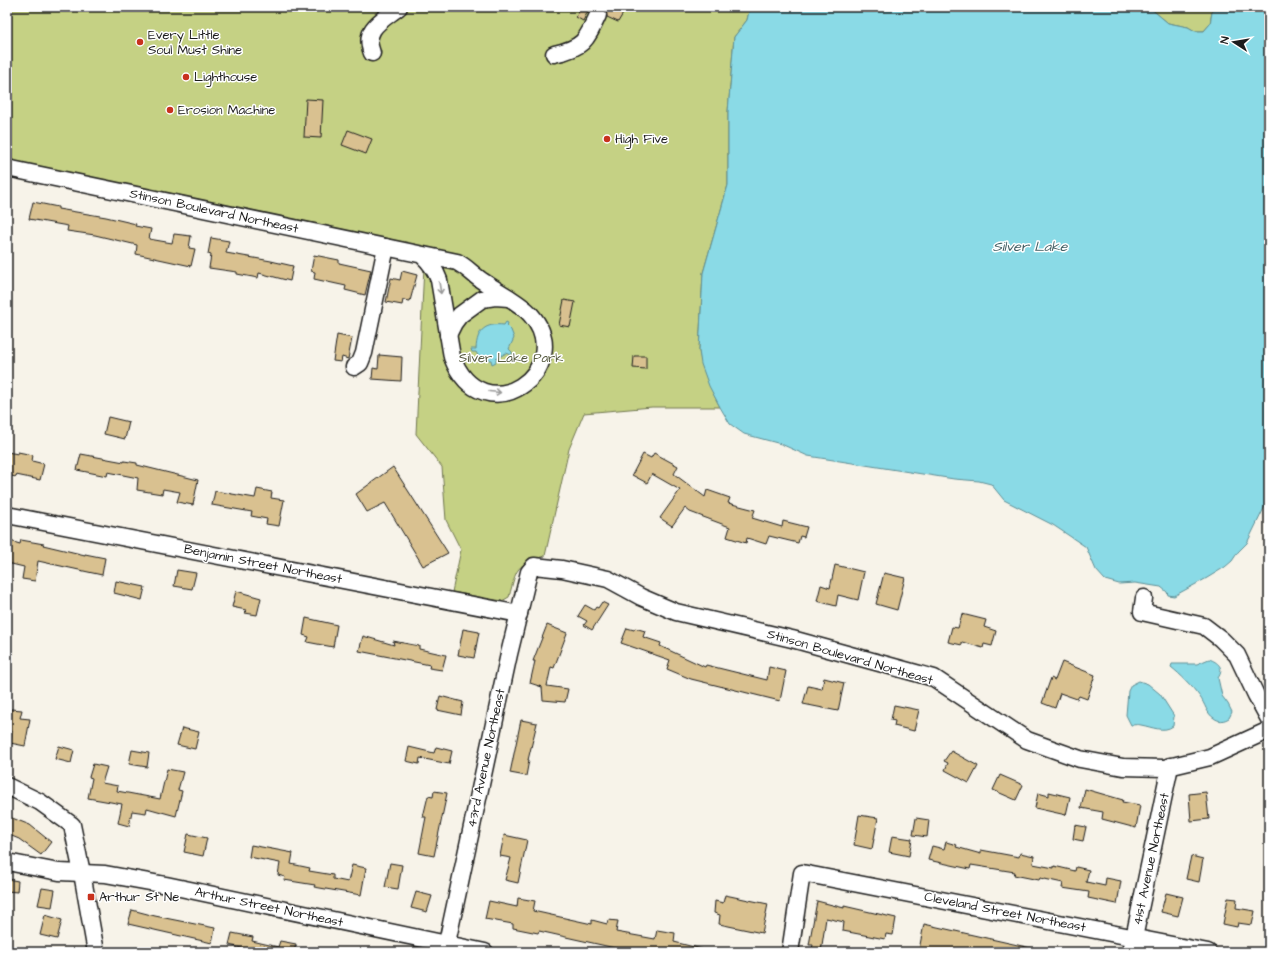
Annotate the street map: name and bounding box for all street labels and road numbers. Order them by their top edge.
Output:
street label: Stinson Boulevard Northeast [128,184,301,238]
street label: Benjamin Street Northeast [182,540,344,588]
street label: Stinson Boulevard Northeast [765,625,936,690]
street label: 43rd Avenue Northeast [462,686,510,829]
street label: 41st Avenue Northeast [1128,791,1174,927]
street label: Arthur Street Northeast [193,882,346,932]
street label: Cleveland Street Northeast [923,888,1088,937]

